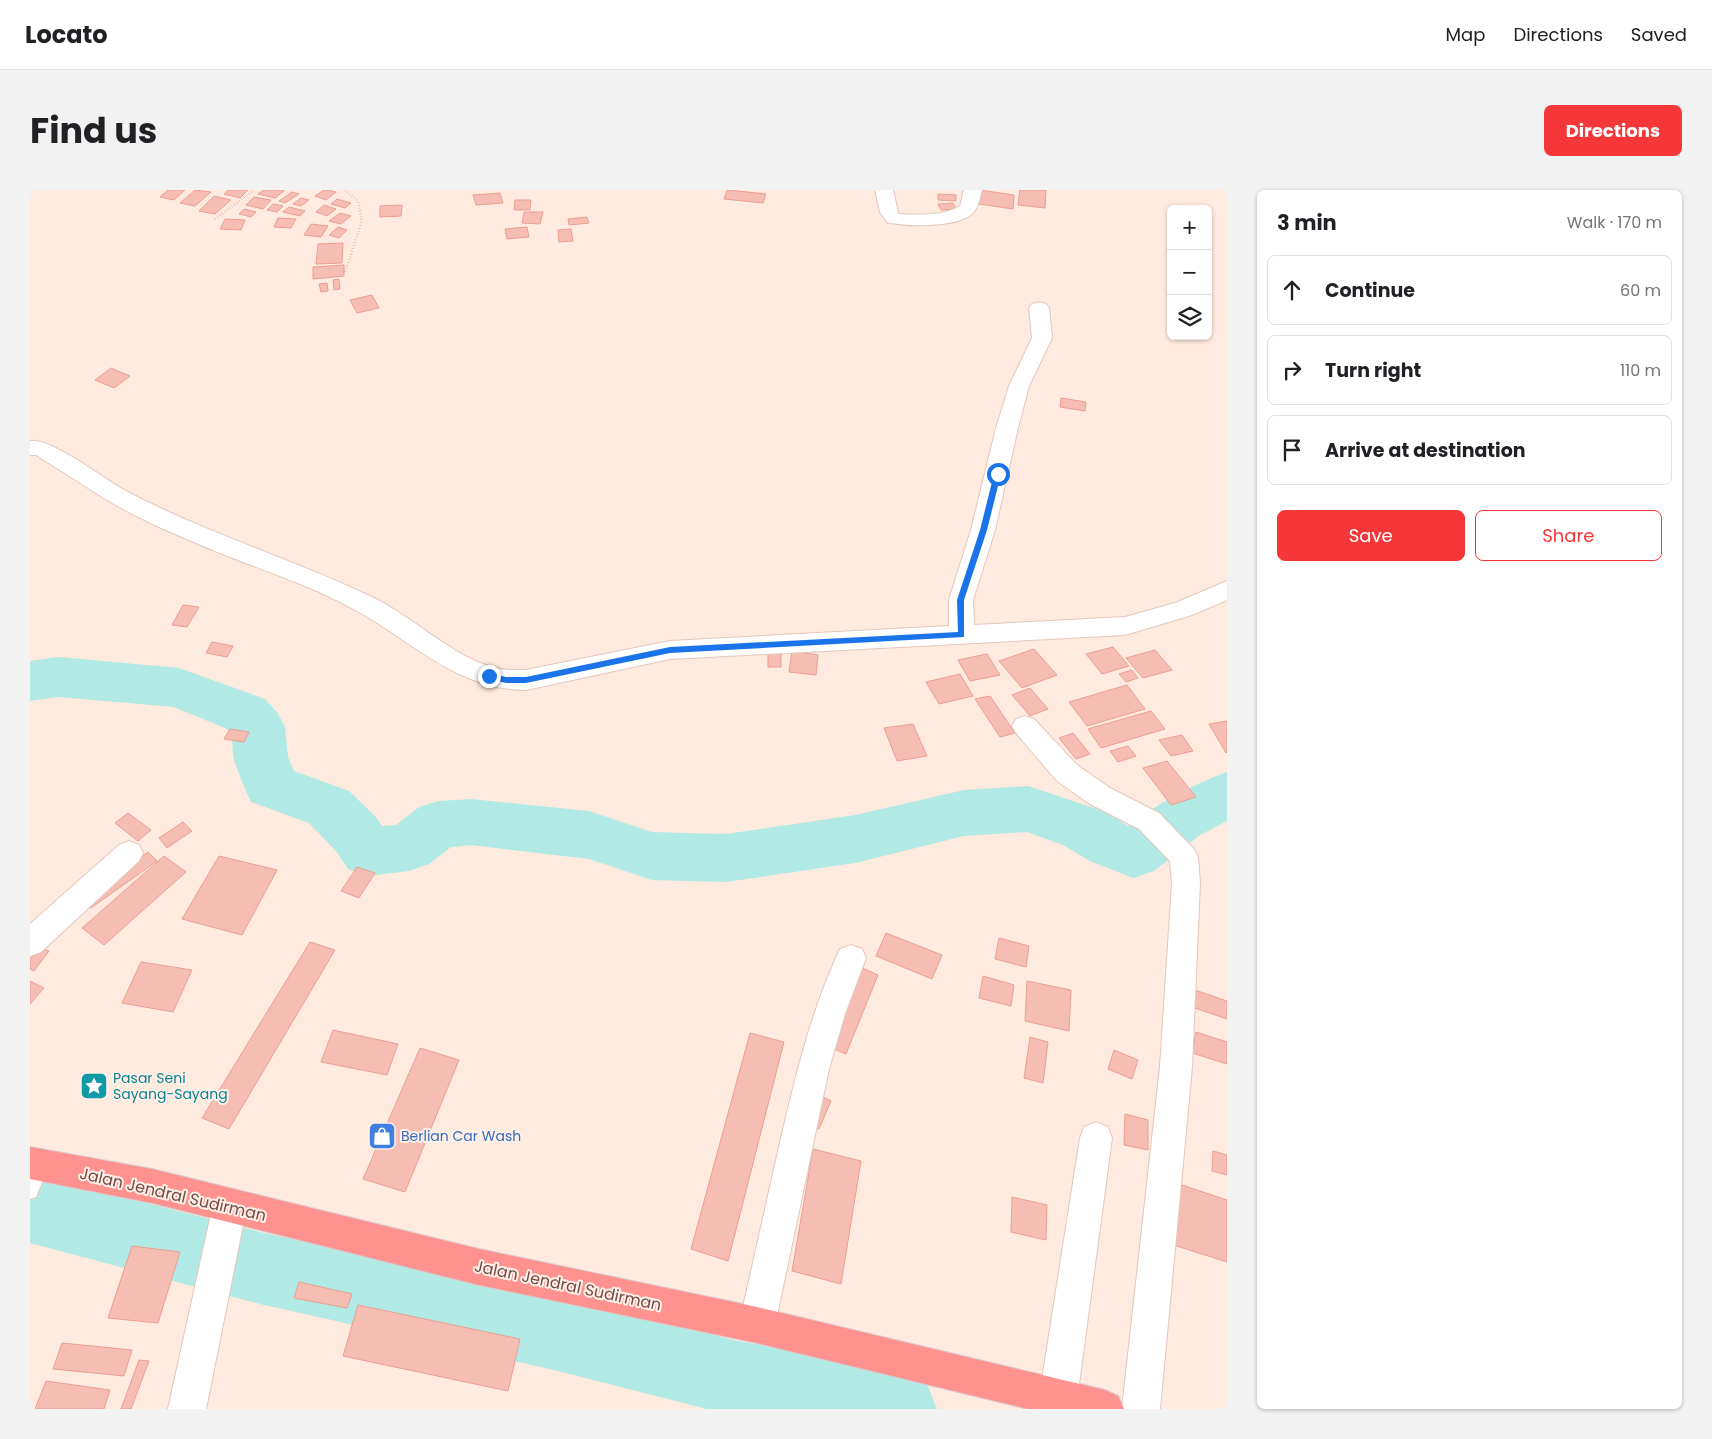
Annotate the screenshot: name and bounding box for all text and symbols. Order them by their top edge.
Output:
text: Locato [25,18,108,51]
text: Map [1446,22,1485,47]
text: Directions [1513,22,1603,47]
text: Saved [1631,22,1687,47]
button: Directions [1544,105,1682,156]
text: Find us [30,106,157,155]
map controls [1167,205,1212,340]
button: + [1167,205,1212,250]
text: 3 min [1277,208,1337,237]
text: Walk · 170 m [1567,211,1662,234]
button: − [1167,250,1212,295]
icon: ahead [1278,276,1306,304]
text: Continue [1325,277,1415,304]
text: 60 m [1620,279,1661,302]
button: layers [1167,295,1212,340]
icon: right [1278,356,1306,384]
text: Turn right [1325,357,1421,384]
text: 110 m [1620,359,1661,382]
icon: arrive [1278,436,1306,464]
text: Arrive at destination [1325,437,1526,464]
route start [987,463,1010,486]
button: Save [1277,510,1465,561]
button: Share [1475,510,1662,561]
route end [478,665,501,688]
place label: Pasar Seni Sayang-Sayang [113,1068,228,1104]
place icon: Pasar Seni Sayang-Sayang [79,1071,109,1101]
shop icon: Berlian Car Wash [367,1121,397,1151]
place label: Berlian Car Wash [401,1126,521,1146]
street label: Jalan Jendral Sudirman [77,1162,268,1227]
street label: Jalan Jendral Sudirman [472,1254,664,1317]

